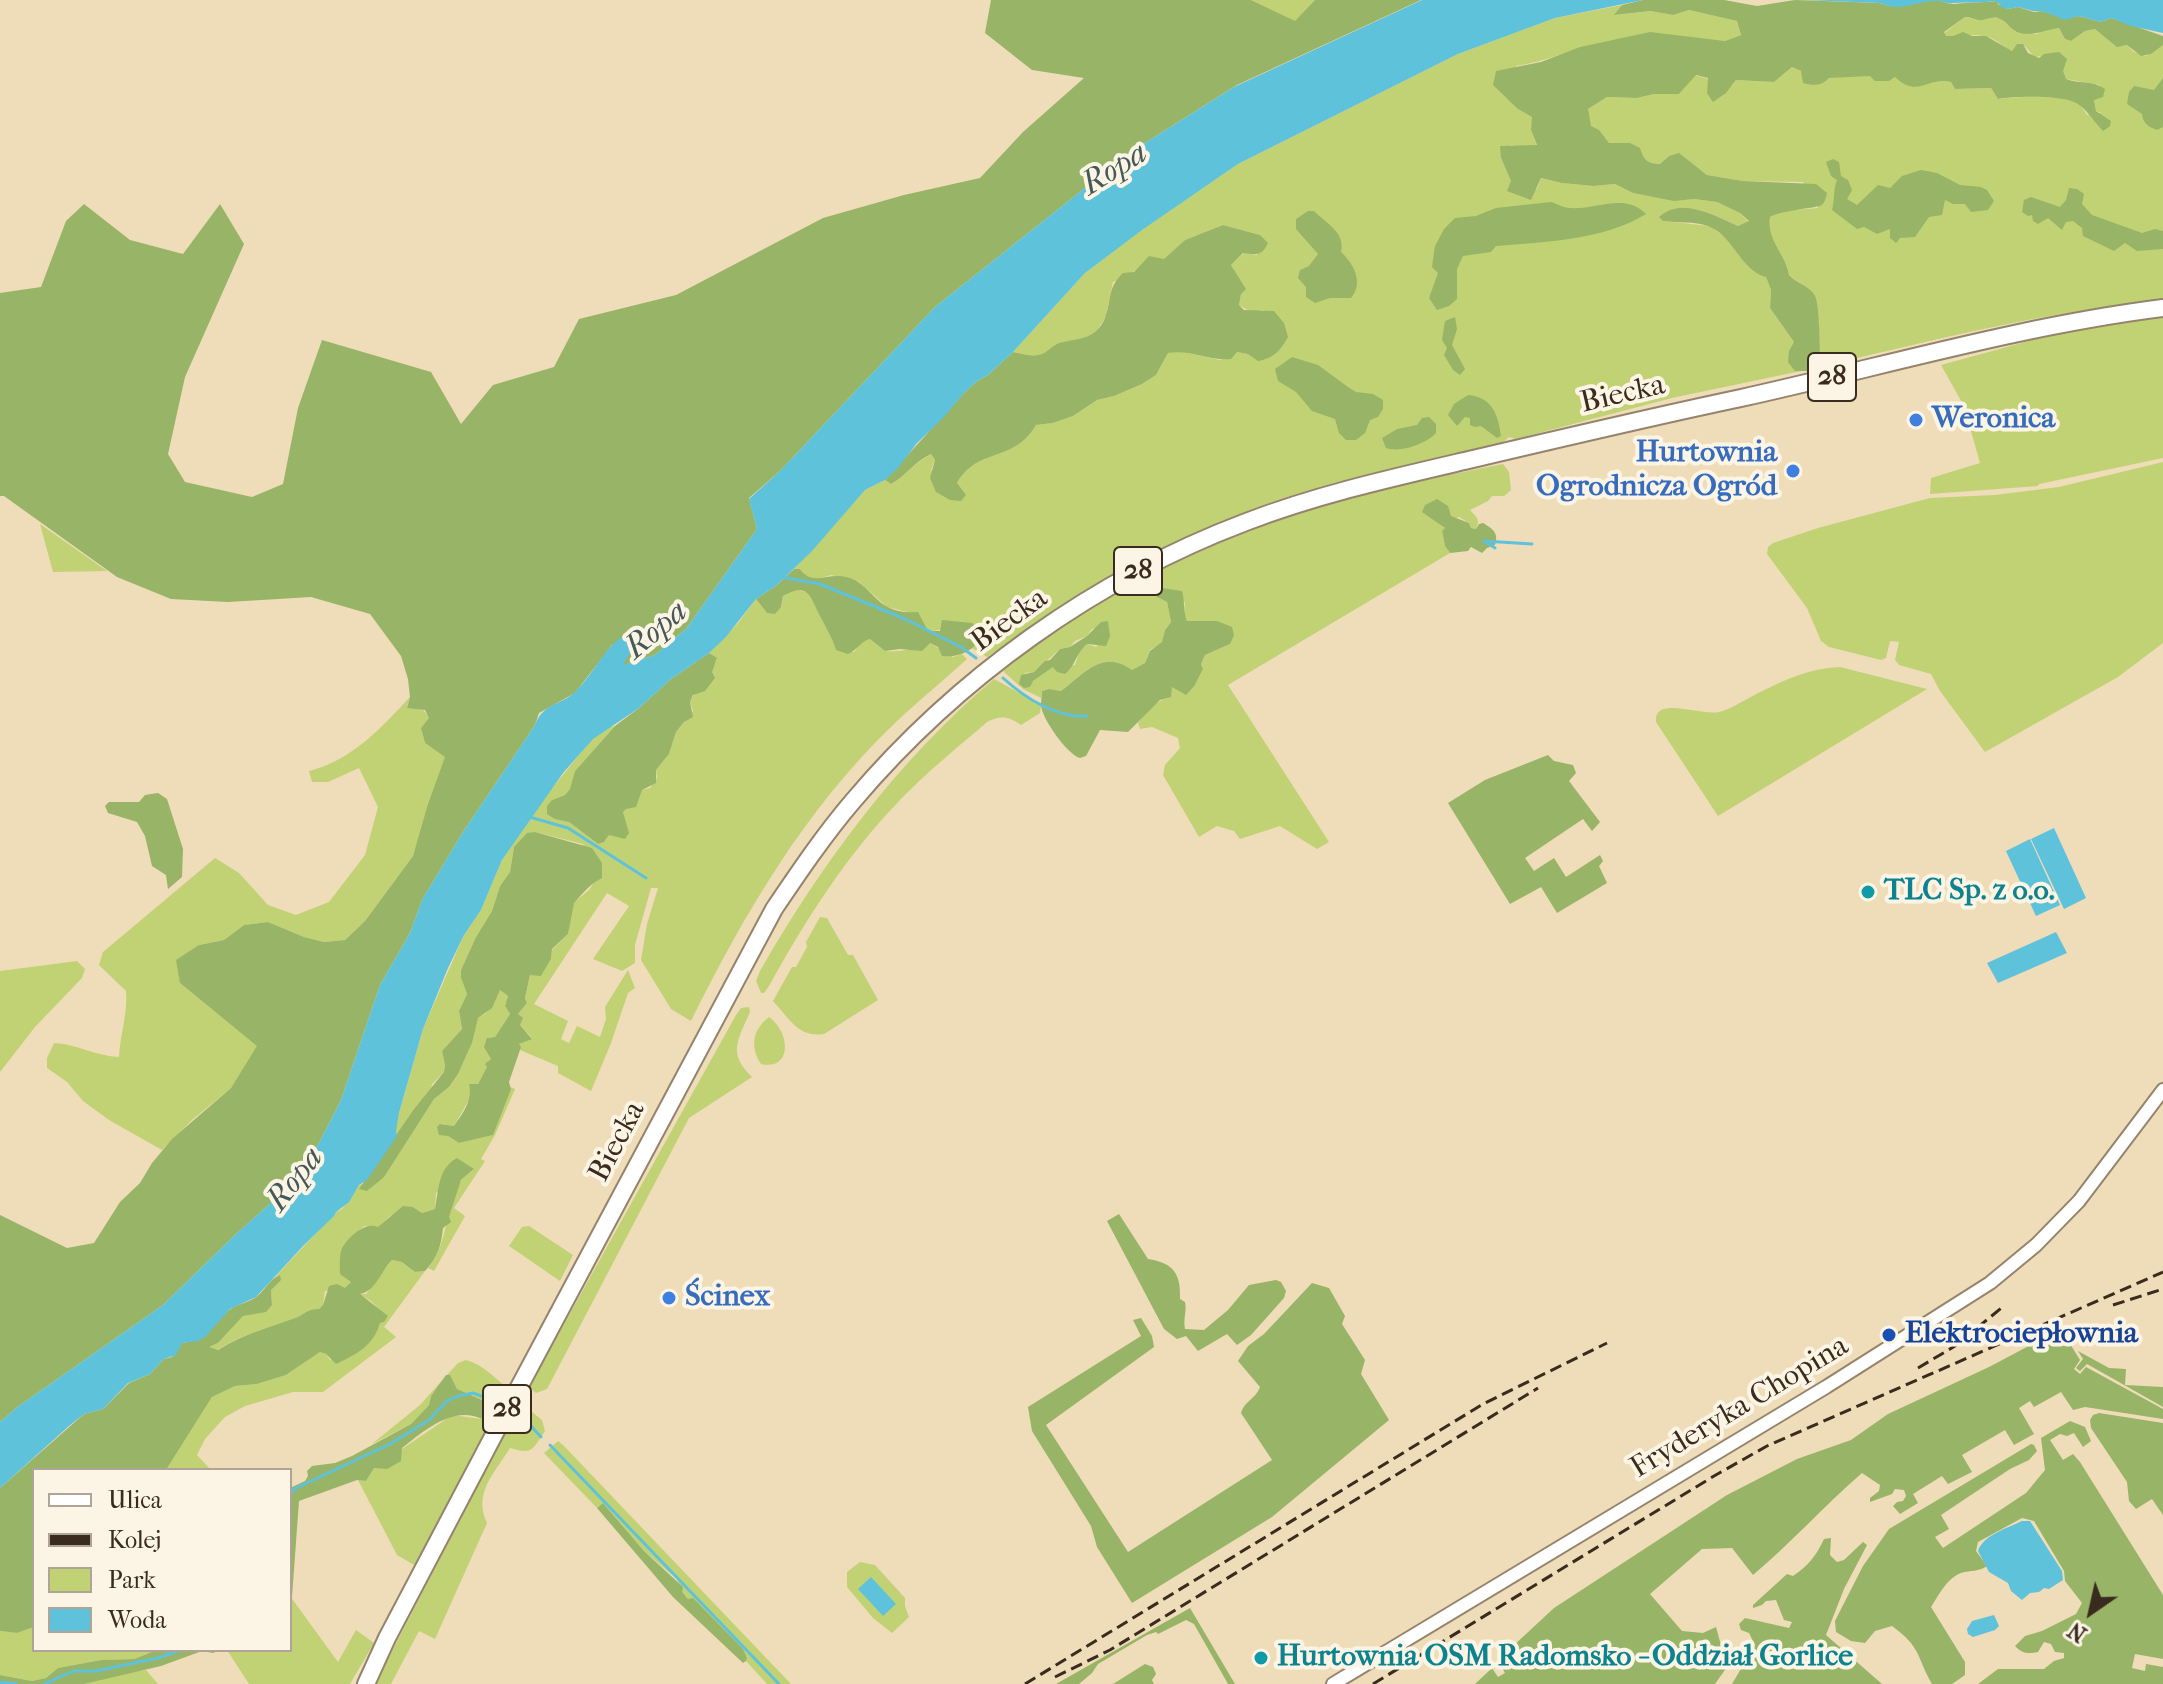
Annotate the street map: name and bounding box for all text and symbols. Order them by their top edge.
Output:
water label: Ropa [1075,135,1155,205]
road number: 28 [1808,353,1856,401]
street label: Biecka [1577,368,1669,422]
place label: Weronica [1932,402,2055,438]
marker: Weronica [1907,411,1925,429]
place label: Hurtownia Ogrodnicza Ogród [1536,436,1777,506]
marker: Hurtownia Ogrodnicza Ogród [1784,462,1802,480]
road number: 28 [1114,547,1162,595]
street label: Biecka [965,581,1055,661]
water label: Ropa [618,594,696,668]
place label: TLC Sp. z o.o. [1884,874,2055,910]
marker: TLC Sp. z o.o. [1859,883,1877,901]
street label: Biecka [582,1096,654,1188]
water label: Ropa [259,1141,333,1219]
place label: Ścinex [685,1280,770,1316]
marker: Ścinex [660,1289,678,1307]
place label: Elektrociepłownia [1905,1317,2138,1353]
marker: Elektrociepłownia [1880,1326,1898,1344]
street label: Fryderyka Chopina [1625,1329,1855,1487]
road number: 28 [483,1385,531,1433]
legend [32,1468,292,1652]
text: Ulica [108,1486,162,1514]
text: Kolej [108,1526,161,1554]
text: Park [108,1566,156,1594]
north arrow [2051,1572,2131,1652]
text: Woda [108,1606,166,1634]
text: N [2063,1616,2092,1647]
place label: Hurtownia OSM Radomsko - Oddział Gorlice [1277,1640,1853,1676]
marker: Hurtownia OSM Radomsko - Oddział Gorlice [1252,1649,1270,1667]

